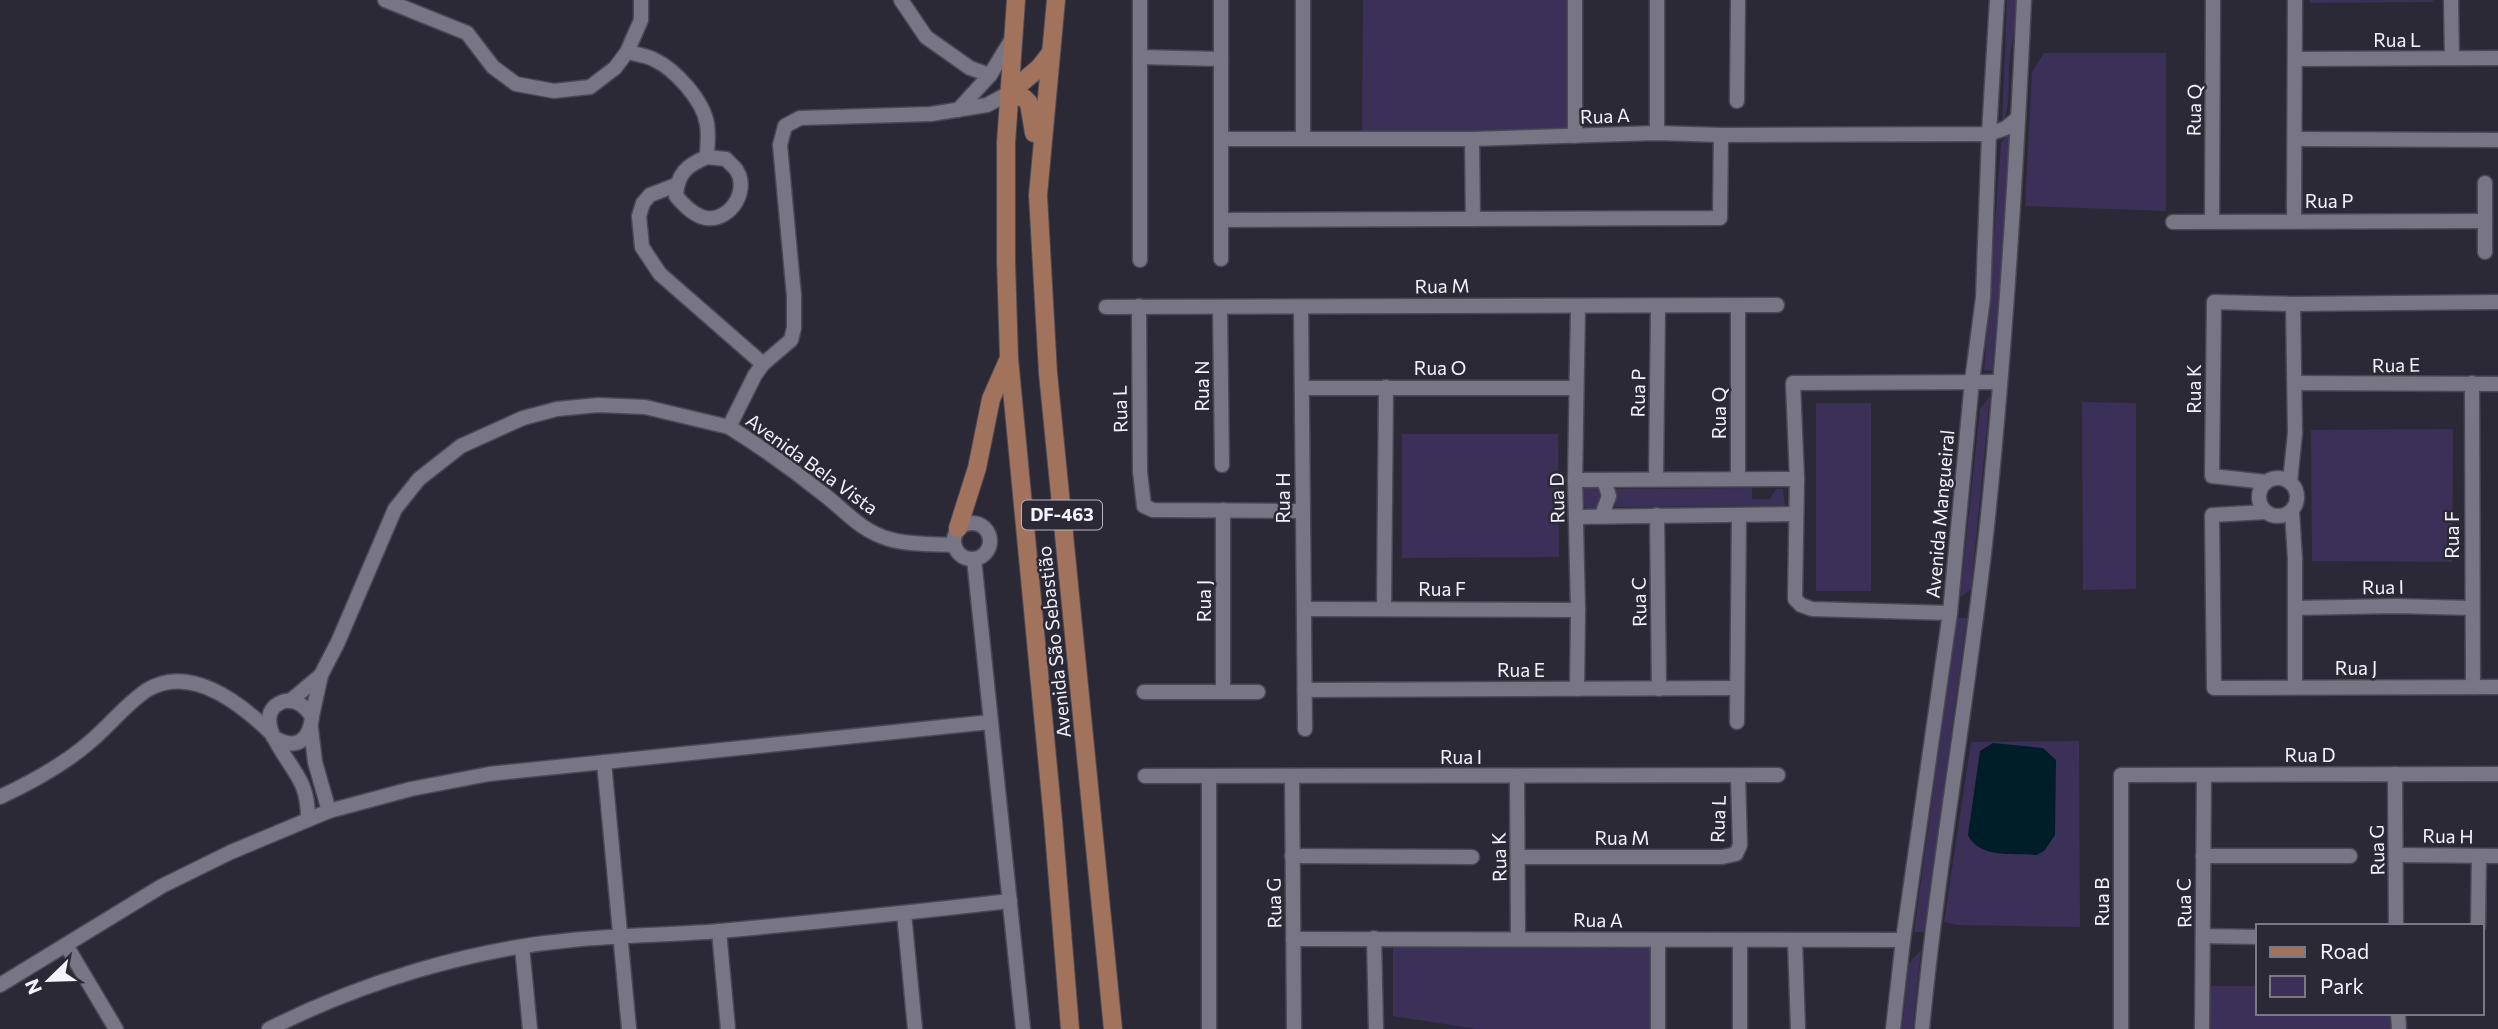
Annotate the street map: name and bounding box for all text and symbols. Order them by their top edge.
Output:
street label: Rua L [2373,28,2421,51]
street label: Rua Q [2182,84,2205,136]
street label: Rua A [1580,103,1630,128]
street label: Rua P [2305,189,2353,212]
street label: Rua M [1414,274,1470,297]
street label: Rua E [2372,353,2420,376]
street label: Rua O [1414,356,1466,379]
street label: Rua N [1190,360,1213,412]
street label: Rua K [2182,364,2205,414]
street label: Rua P [1626,368,1649,418]
street label: Rua L [1108,385,1131,433]
street label: Rua Q [1707,387,1730,439]
street label: Avenida Bela Vista [742,408,883,519]
street label: Avenida Mangueiral [1921,429,1958,599]
street label: Rua H [1271,472,1294,524]
street label: Rua D [1545,472,1568,524]
road number: DF-463 [1022,500,1102,530]
street label: Rua F [2440,511,2463,559]
street label: Avenida São Sebastião [1032,545,1075,739]
street label: Rua I [2362,575,2404,598]
street label: Rua F [1418,577,1466,600]
street label: Rua C [1627,577,1650,627]
street label: Rua J [1192,580,1215,622]
street label: Rua J [2335,656,2377,679]
street label: Rua E [1497,658,1545,681]
street label: Rua D [2285,743,2335,766]
street label: Rua I [1440,745,1482,768]
street label: Rua L [1705,795,1730,843]
street label: Rua G [2365,824,2388,876]
street label: Rua H [2422,824,2474,847]
street label: Rua M [1594,826,1650,849]
street label: Rua K [1487,832,1510,882]
street label: Rua G [1262,877,1285,929]
street label: Rua B [2090,877,2113,927]
street label: Rua C [2172,878,2195,928]
street label: Rua A [1573,908,1623,931]
legend [2256,924,2484,1015]
text: Road [2320,938,2369,963]
north arrow [14,945,84,1015]
text: Park [2320,973,2364,998]
text: N [20,976,46,998]

